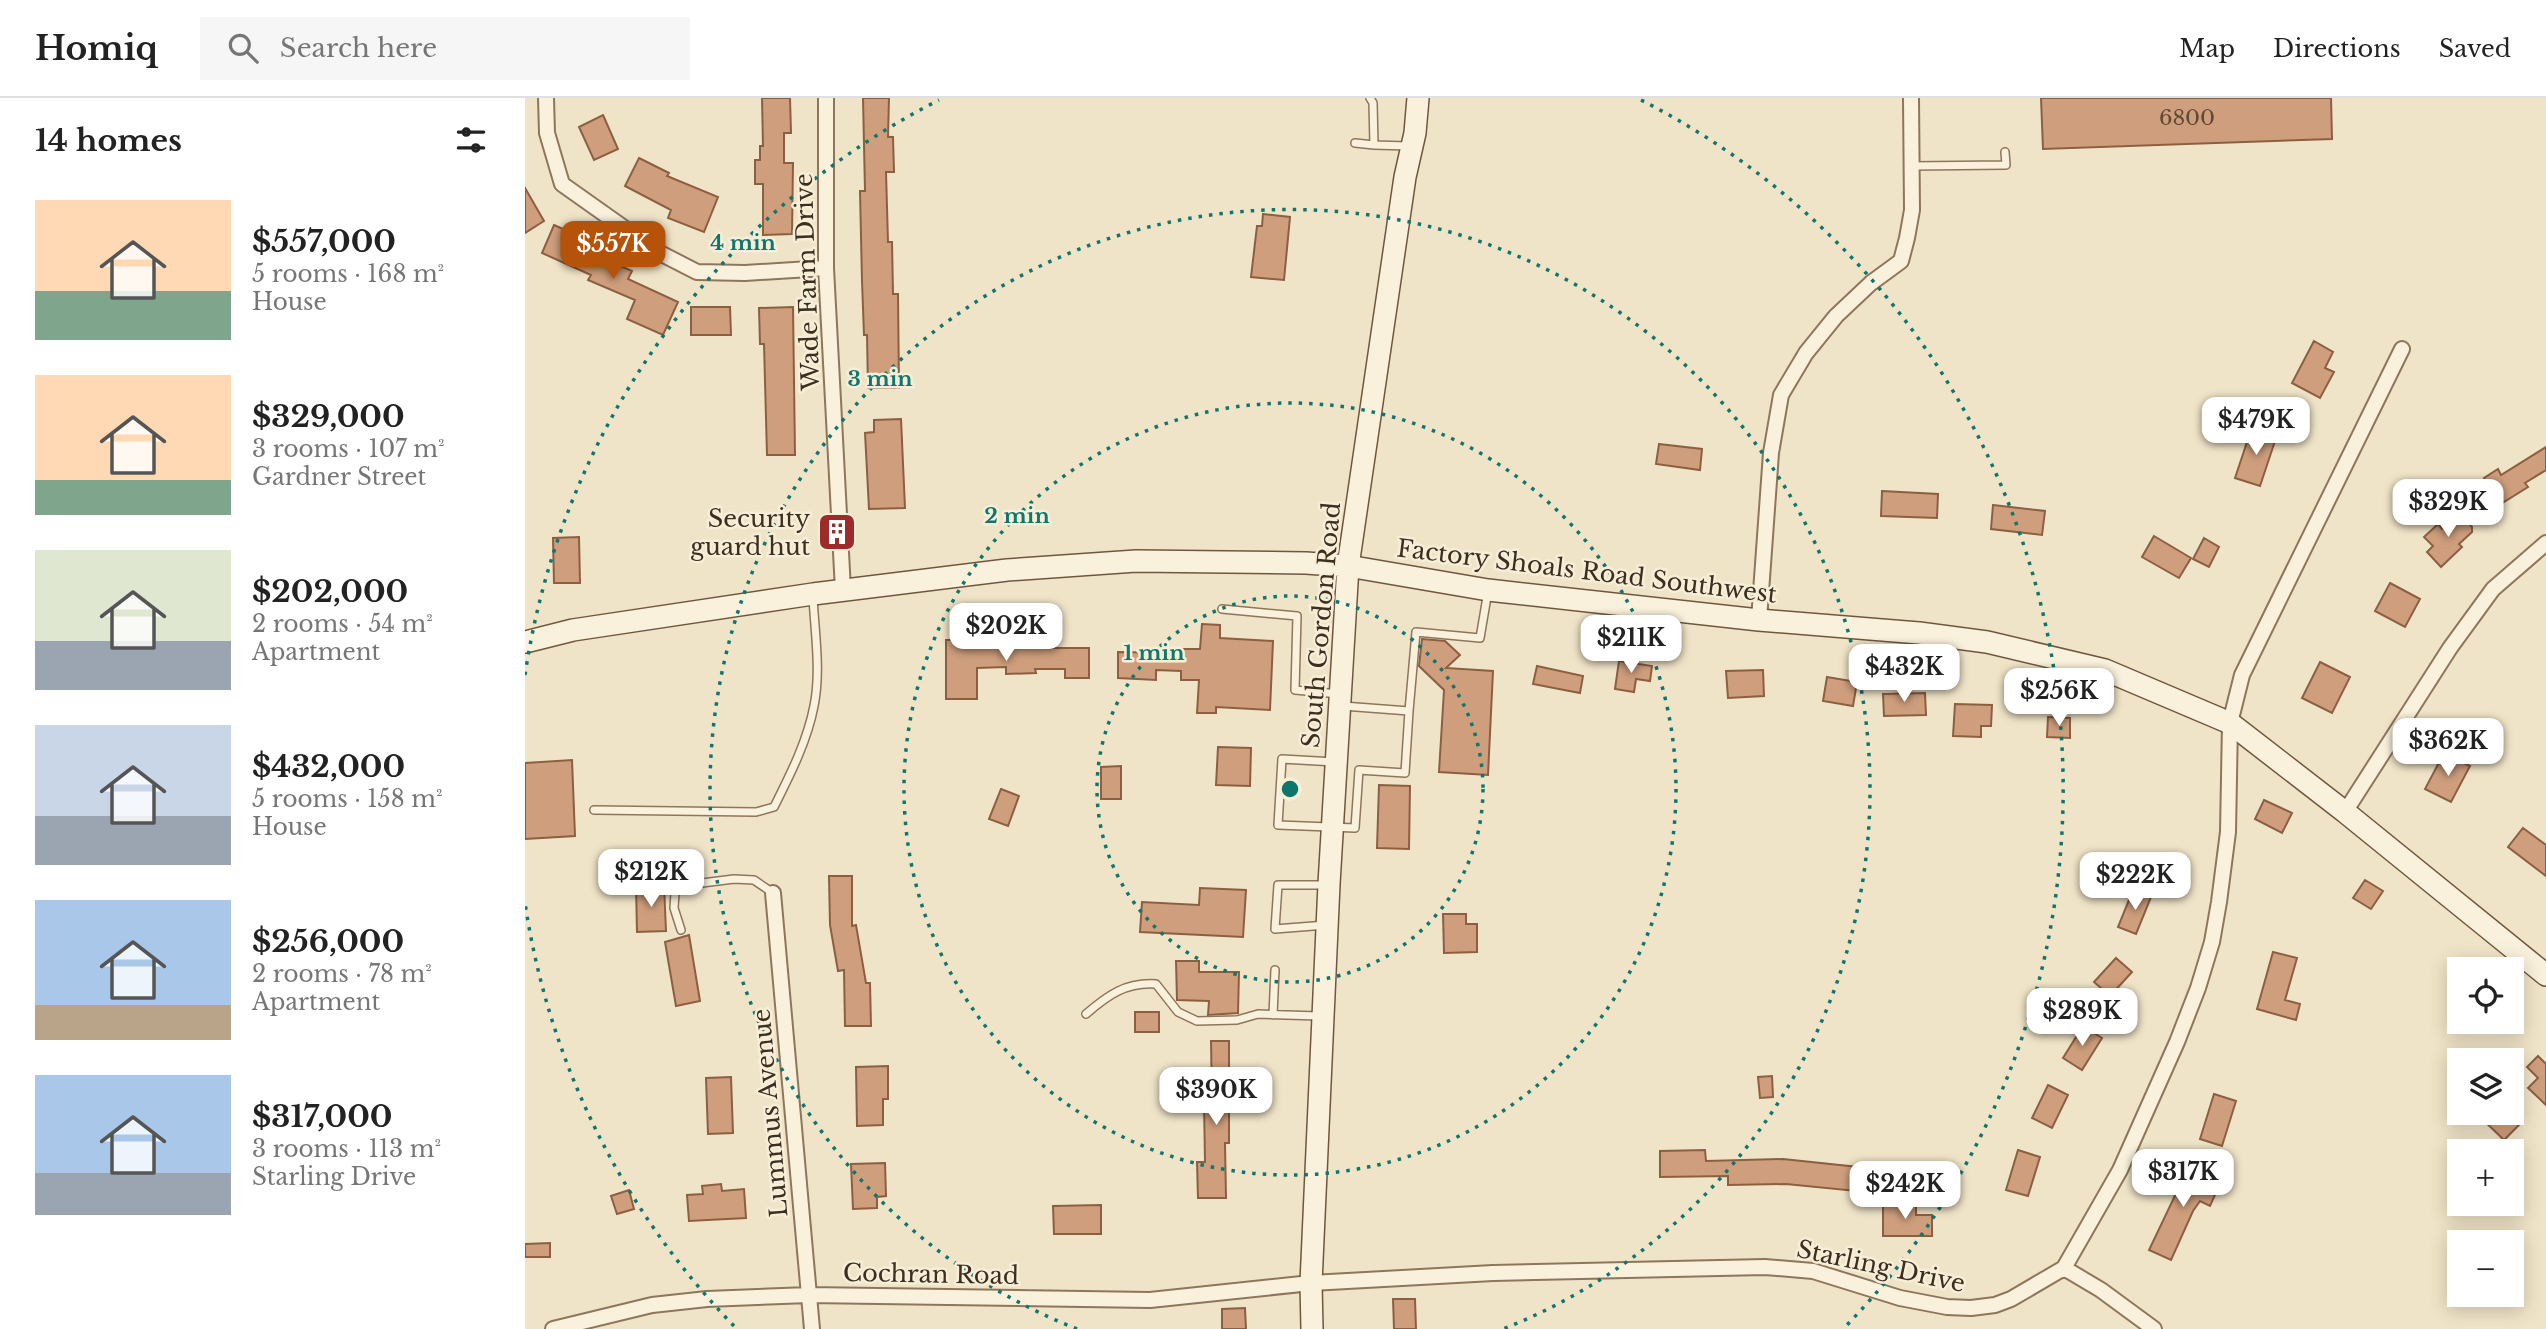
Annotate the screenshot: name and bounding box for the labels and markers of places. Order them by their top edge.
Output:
pin: $557K [564,222,662,281]
pin: $479K [2207,398,2305,457]
pin: $329K [2399,480,2497,539]
place label: Security guard hut [690,504,811,561]
building icon: Security guard hut [816,511,858,553]
pin: $202K [957,603,1055,663]
pin: $211K [1582,616,1680,675]
pin: $432K [1855,644,1953,704]
pin: $256K [2010,668,2108,728]
pin: $362K [2399,718,2497,778]
centre of rings [1278,777,1302,801]
pin: $212K [602,850,700,909]
pin: $222K [2086,852,2184,912]
pin: $289K [2033,988,2131,1048]
pin: $390K [1167,1068,1265,1127]
pin: $317K [2134,1150,2232,1209]
pin: $242K [1856,1162,1954,1221]

